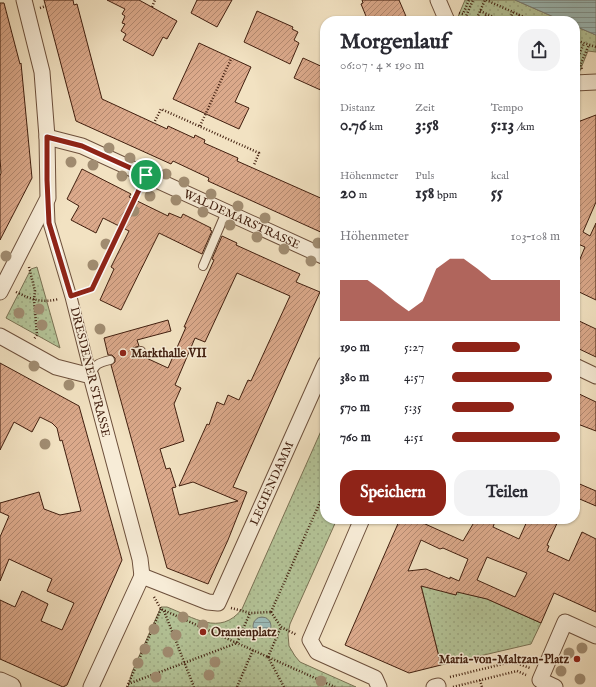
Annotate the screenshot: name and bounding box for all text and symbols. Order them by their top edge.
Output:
text: Morgenlauf [340,28,449,56]
button: share [518,29,560,71]
text: 06:07 · 4 × 190 m [340,57,424,74]
text: Distanz [340,101,375,115]
text: Zeit [415,101,435,115]
text: Tempo [491,101,523,115]
text: 0.76 [340,115,366,136]
text: 3:58 [415,115,439,136]
text: 5:13 [491,115,514,136]
text: km [366,120,383,134]
text: /km [514,120,535,134]
pin [129,158,163,192]
icon: arrive [135,164,157,186]
text: Höhenmeter [340,169,398,183]
text: Puls [415,169,434,183]
text: kcal [491,169,509,183]
text: 20 [340,183,356,204]
text: 158 [415,183,435,204]
text: 55 [491,183,503,204]
street label: WALDEMARSTRASSE [181,186,303,252]
text: m [356,188,367,202]
text: bpm [435,188,457,202]
text: Höhenmeter [340,228,409,245]
text: 103–108 m [510,228,560,245]
street label: DRESDENER STRASSE [67,305,113,439]
text: 190 m [340,339,370,356]
text: 5:27 [404,339,424,356]
place label: Markthalle VII [131,346,208,361]
marker: Markthalle VII [118,348,128,358]
text: 380 m [340,369,369,386]
text: 4:57 [404,369,425,386]
text: 570 m [340,399,370,416]
text: 5:35 [404,399,422,416]
text: 760 m [340,429,371,446]
text: 4:51 [404,429,423,446]
street label: LEGIENDAMM [246,439,297,528]
button: Speichern [340,470,446,516]
button: Teilen [454,470,560,516]
place label: Oranienplatz [211,625,277,641]
marker: Oranienplatz [198,627,208,637]
place label: Maria-von-Maltzan-Platz [439,652,569,667]
marker: Maria-von-Maltzan-Platz [572,654,582,664]

